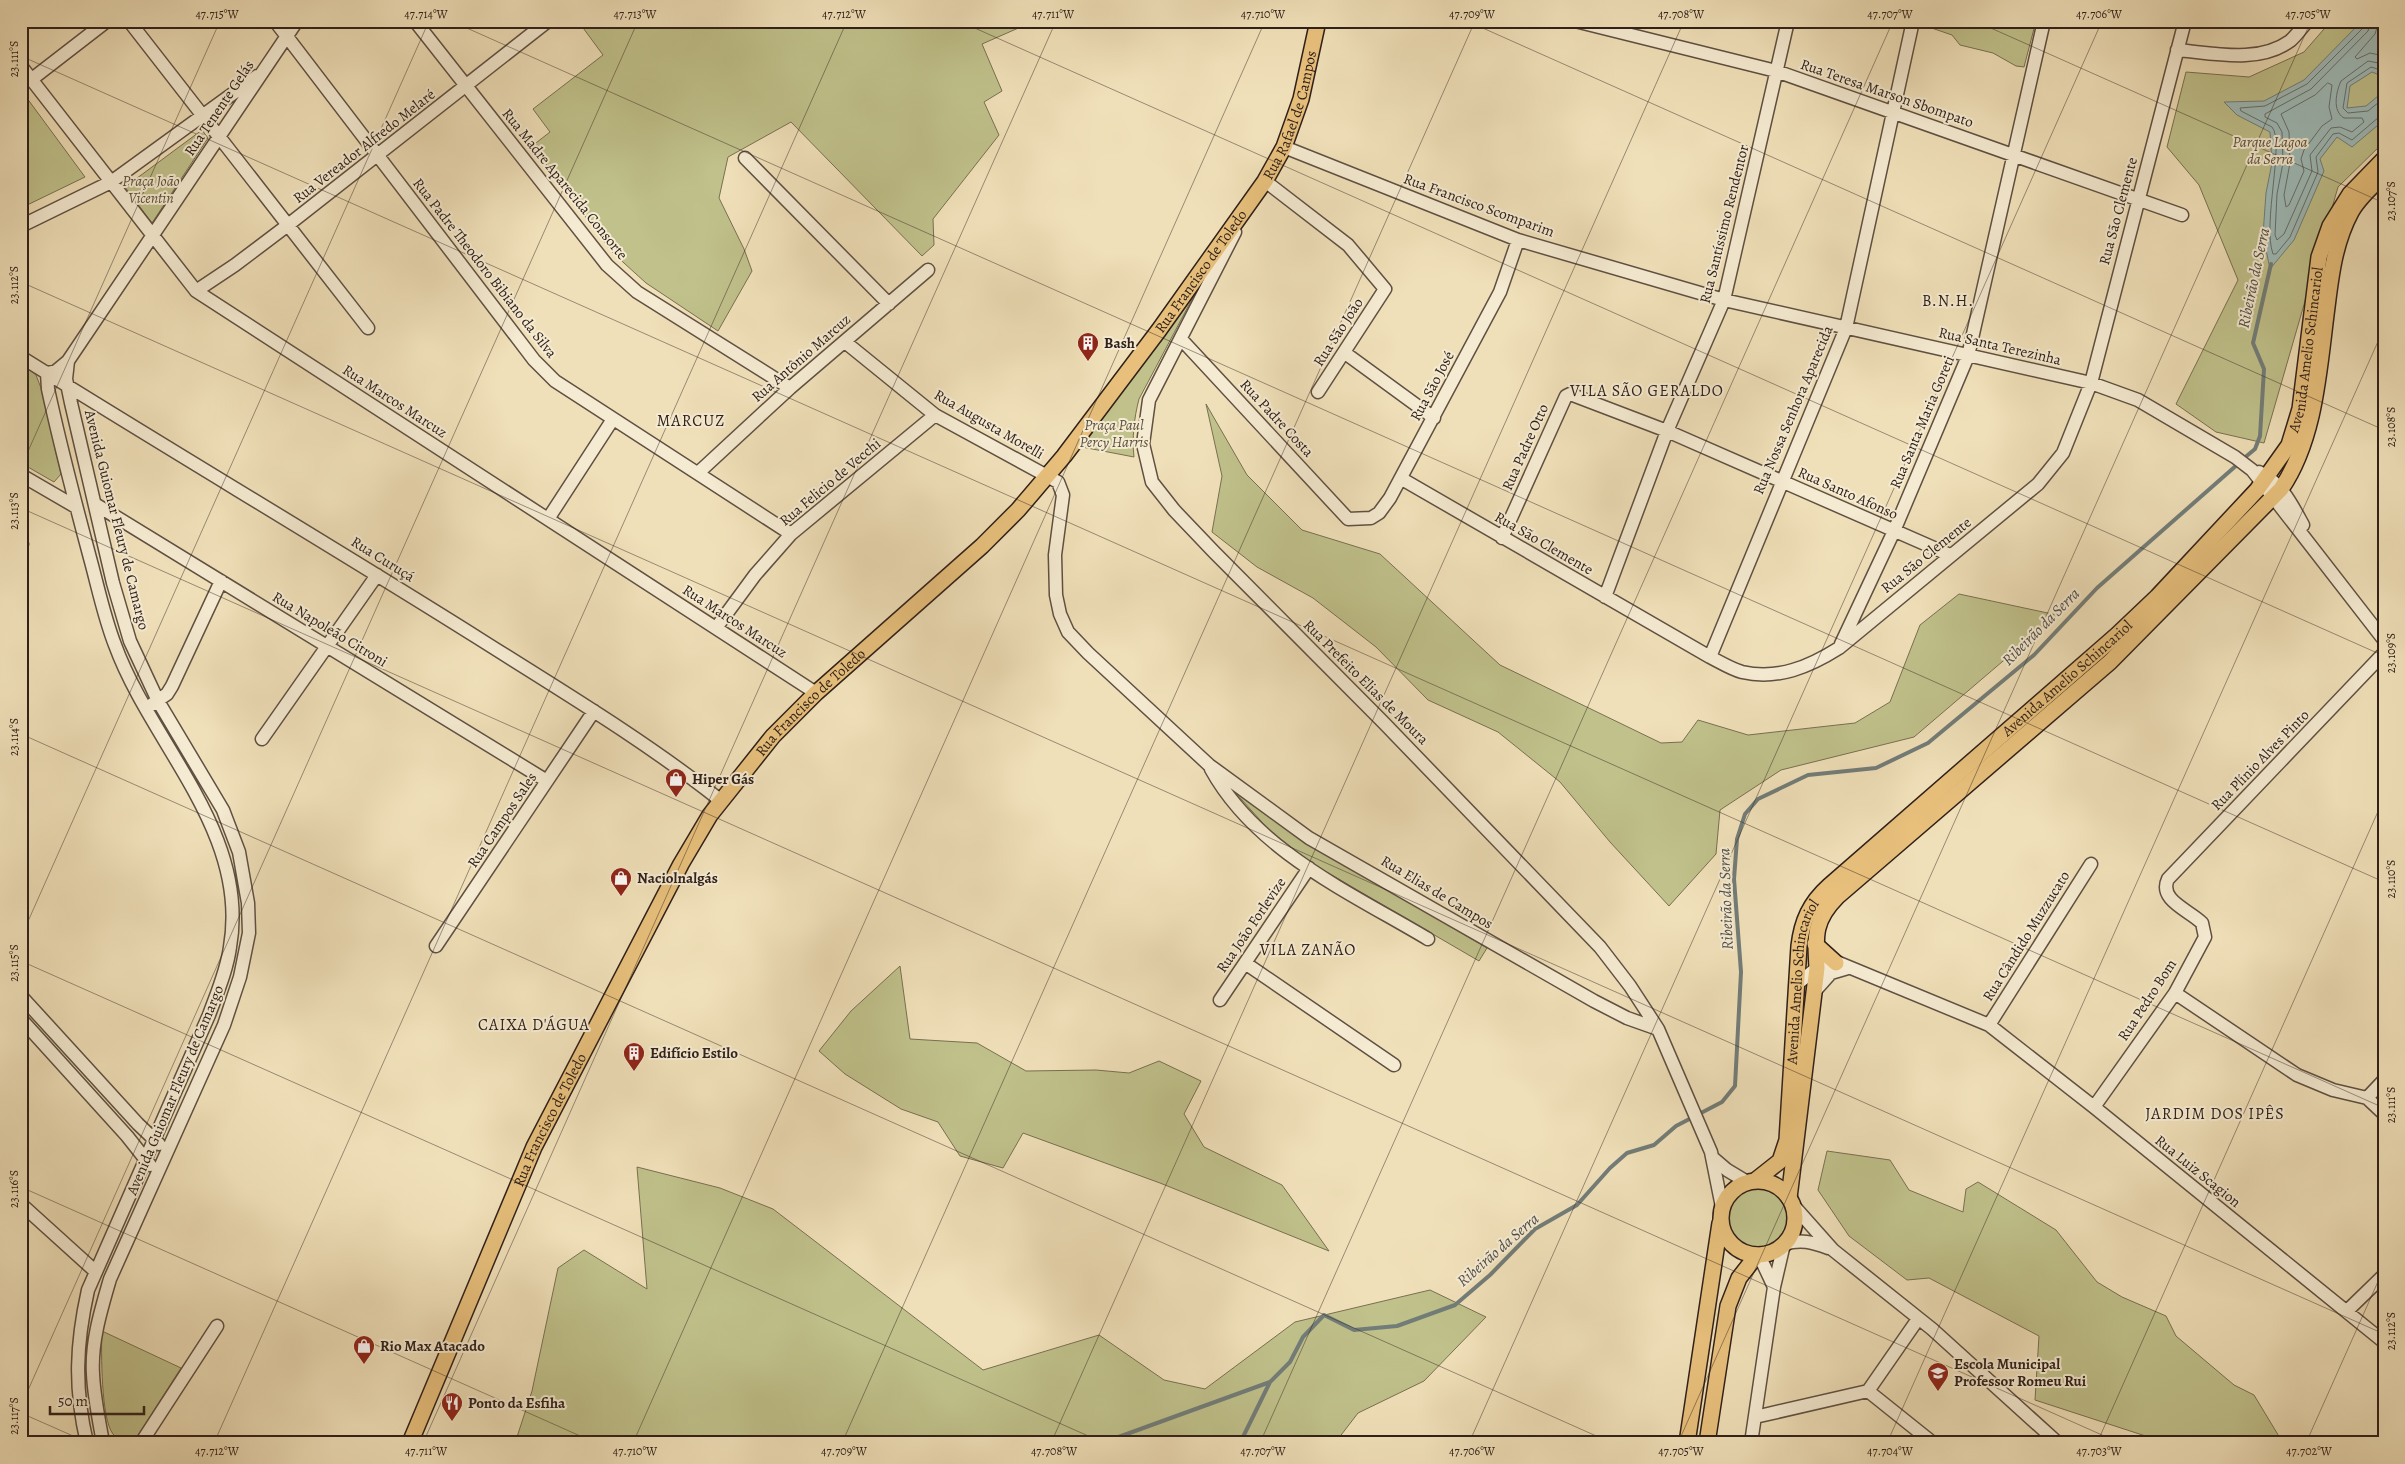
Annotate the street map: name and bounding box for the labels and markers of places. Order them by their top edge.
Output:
building icon: Bash [1076,331,1100,362]
place label: Bash [1104,333,1135,353]
shop icon: Hiper Gás [664,767,688,798]
place label: Hiper Gás [692,769,754,789]
shop icon: Naciolnalgás [609,866,633,897]
place label: Naciolnalgás [637,868,718,888]
building icon: Edifício Estilo [622,1041,646,1072]
place label: Edifício Estilo [650,1043,738,1063]
shop icon: Rio Max Atacado [352,1334,376,1365]
place label: Rio Max Atacado [380,1336,485,1356]
place label: Escola Municipal Professor Romeu Rui [1954,1354,2087,1391]
school or university icon: Escola Municipal Professor Romeu Rui [1926,1361,1950,1392]
restaurant icon: Ponto da Esfiha [440,1391,464,1422]
place label: Ponto da Esfiha [468,1393,566,1413]

